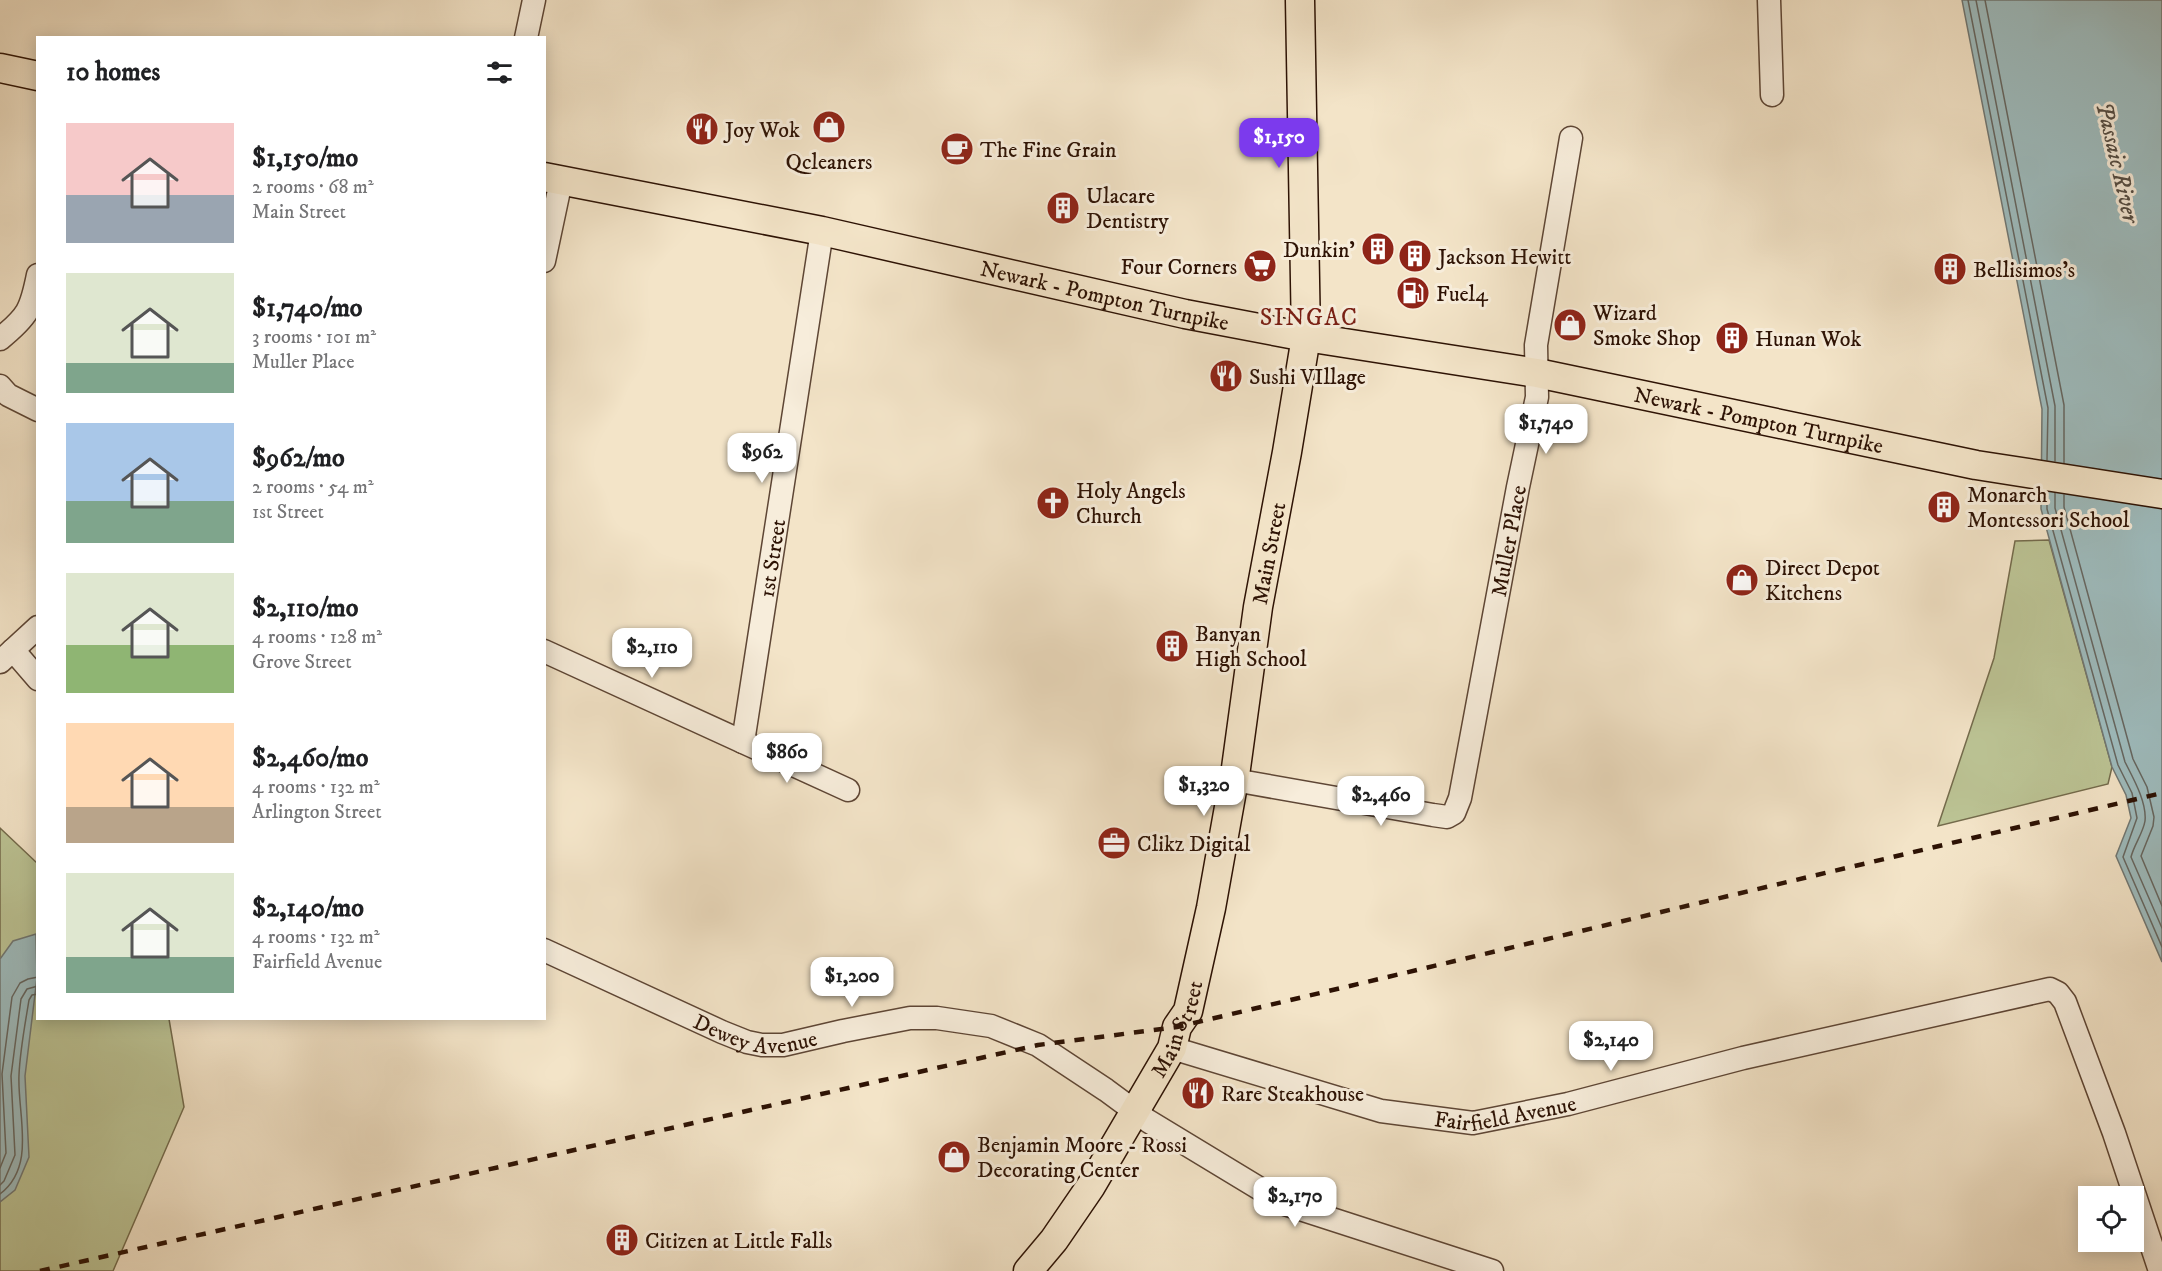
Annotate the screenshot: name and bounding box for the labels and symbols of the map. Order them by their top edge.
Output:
water label: Passaic River [2089,99,2146,228]
shop icon: Qcleaners [811,109,847,145]
restaurant icon: Joy Wok [684,111,720,147]
place label: Joy Wok [723,117,800,144]
pin: $1,150 [1230,118,1328,169]
cafe icon: The Fine Grain [939,131,975,167]
place label: The Fine Grain [980,137,1117,164]
place label: Qcleaners [786,149,872,176]
place label: Ulacare Dentistry [1086,183,1169,235]
building icon: Ulacare Dentistry [1045,190,1081,226]
building icon: Dunkin' [1360,231,1396,267]
place label: Dunkin' [1283,237,1355,264]
building icon: Jackson Hewitt [1397,238,1433,274]
place label: Jackson Hewitt [1436,244,1571,271]
supermarket icon: Four Corners [1242,248,1278,284]
building icon: Bellisimos's [1932,251,1968,287]
place label: Four Corners [1121,254,1237,281]
street label: Newark - Pompton Turnpike [977,256,1231,337]
place label: Bellisimos's [1973,257,2075,284]
fuel station icon: Fuel4 [1395,275,1431,311]
place label: Fuel4 [1436,281,1489,308]
place label: Wizard Smoke Shop [1592,300,1701,352]
district label: SINGAC [1260,303,1358,333]
shop icon: Wizard Smoke Shop [1552,307,1588,343]
building icon: Hunan Wok [1714,320,1750,356]
place label: Hunan Wok [1755,326,1861,353]
restaurant icon: Sushi VIllage [1208,358,1244,394]
place label: Sushi VIllage [1249,364,1366,391]
street label: Newark - Pompton Turnpike [1631,382,1885,460]
pin: $1,740 [1497,404,1595,455]
pin: $962 [726,433,798,484]
place label: Holy Angels Church [1076,478,1186,530]
place label: Monarch Montessori School [1967,482,2130,534]
street label: Muller Place [1486,483,1533,599]
church icon: Holy Angels Church [1035,485,1071,521]
building icon: Monarch Montessori School [1926,489,1962,525]
street label: Main Street [1247,500,1292,607]
street label: 1st Street [754,517,792,600]
place label: Direct Depot Kitchens [1765,555,1880,607]
shop icon: Direct Depot Kitchens [1724,562,1760,598]
place label: Banyan High School [1195,621,1307,673]
pin: $2,110 [603,628,701,679]
building icon: Banyan High School [1154,628,1190,664]
pin: $860 [751,733,823,784]
pin: $1,320 [1155,766,1253,817]
pin: $2,460 [1332,776,1430,827]
office icon: Clikz Digital [1096,825,1132,861]
place label: Clikz Digital [1137,831,1251,858]
pin: $1,200 [803,957,901,1008]
street label: Main Street [1146,978,1209,1083]
street label: Dewey Avenue [689,1009,820,1061]
pin: $2,140 [1562,1021,1660,1072]
restaurant icon: Rare Steakhouse [1180,1075,1216,1111]
place label: Rare Steakhouse [1221,1081,1364,1108]
street label: Fairfield Avenue [1433,1090,1579,1138]
place label: Benjamin Moore - Rossi Decorating Center [977,1132,1187,1184]
shop icon: Benjamin Moore - Rossi Decorating Center [936,1139,972,1175]
pin: $2,170 [1246,1177,1344,1228]
building icon: Citizen at Little Falls [604,1222,640,1258]
place label: Citizen at Little Falls [645,1228,832,1255]

